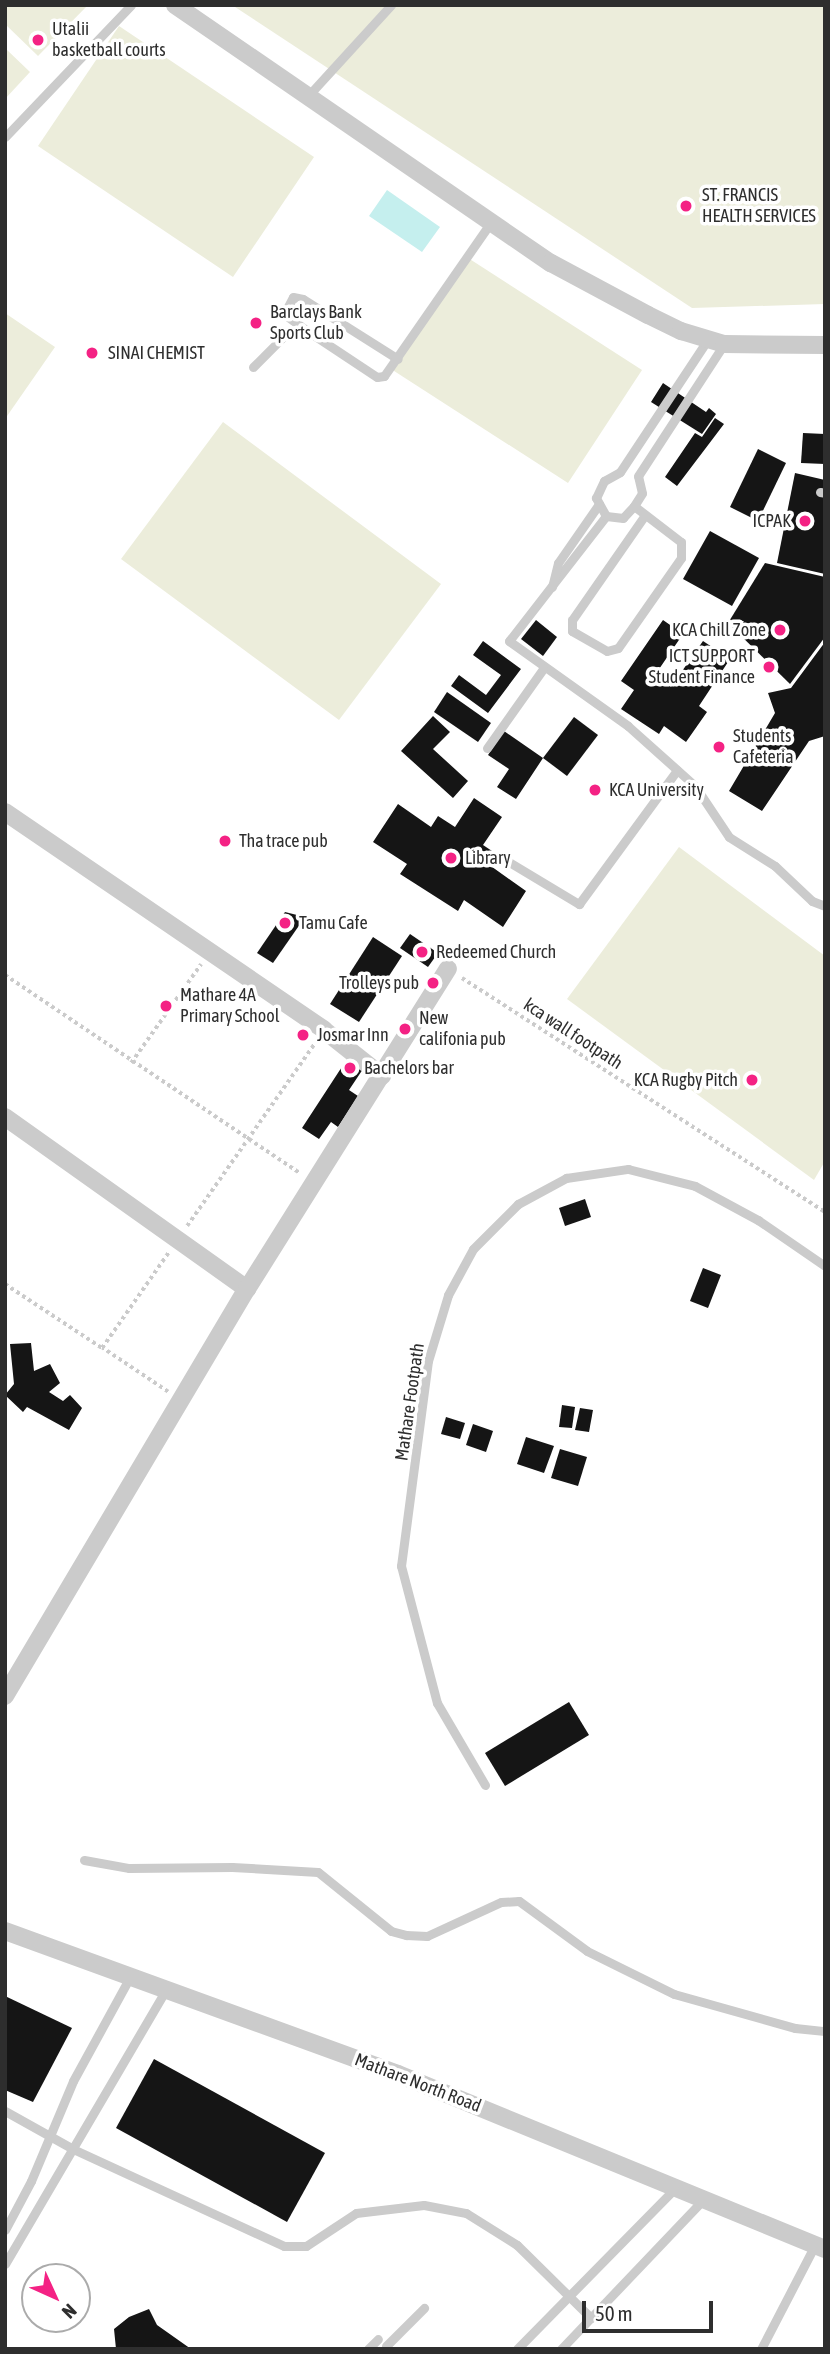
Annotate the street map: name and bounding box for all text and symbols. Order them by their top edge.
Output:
place label: Utalii basketball courts [52,19,166,61]
marker: Utalii basketball courts [30,32,46,48]
place label: ST. FRANCIS HEALTH SERVICES [702,185,816,228]
marker: ST. FRANCIS HEALTH SERVICES [676,196,696,216]
place label: Barclays Bank Sports Club [270,302,362,344]
marker: Barclays Bank Sports Club [248,315,264,331]
place label: SINAI CHEMIST [108,342,205,364]
marker: SINAI CHEMIST [82,343,102,363]
place label: ICPAK [753,510,791,532]
marker: ICPAK [797,513,813,529]
place label: KCA Chill Zone [672,619,766,641]
marker: KCA Chill Zone [772,622,788,638]
place label: ICT SUPPORT Student Finance [648,646,755,688]
marker: ICT SUPPORT Student Finance [761,659,777,675]
place label: Students Cafeteria [733,726,794,768]
marker: Students Cafeteria [711,739,727,755]
place label: KCA University [609,779,704,801]
marker: KCA University [587,782,603,798]
place label: Tha trace pub [239,830,328,852]
marker: Tha trace pub [217,833,233,849]
place label: Library [465,847,511,869]
marker: Library [443,850,459,866]
place label: Tamu Cafe [299,912,368,934]
marker: Tamu Cafe [277,915,293,931]
place label: Redeemed Church [436,941,556,963]
marker: Redeemed Church [414,944,430,960]
place label: Trolleys pub [339,972,419,994]
marker: Trolleys pub [425,975,441,991]
place label: Mathare 4A Primary School [180,985,279,1028]
street label: kca wall footpath [519,994,627,1074]
marker: Mathare 4A Primary School [158,998,174,1014]
place label: New califonia pub [419,1008,506,1050]
marker: New califonia pub [397,1021,413,1037]
place label: Josmar Inn [317,1024,389,1046]
marker: Josmar Inn [295,1027,311,1043]
place label: Bachelors bar [364,1057,454,1079]
marker: Bachelors bar [342,1060,358,1076]
place label: KCA Rugby Pitch [634,1069,738,1091]
marker: KCA Rugby Pitch [744,1072,760,1088]
street label: Mathare Footpath [391,1342,429,1462]
street label: Mathare North Road [352,2049,484,2117]
north arrow [21,2263,91,2333]
scale bar [585,2288,716,2332]
text: N [58,2300,81,2323]
text: 50 m [595,2301,633,2325]

